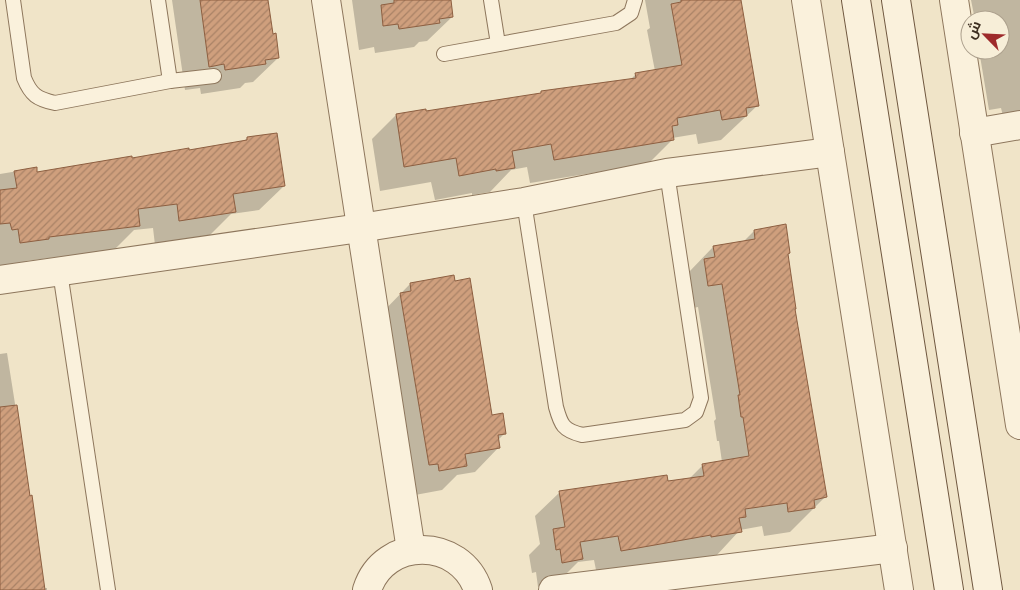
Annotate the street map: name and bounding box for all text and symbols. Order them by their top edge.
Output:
north arrow [960,10,1010,60]
text: ش [962,18,985,42]

